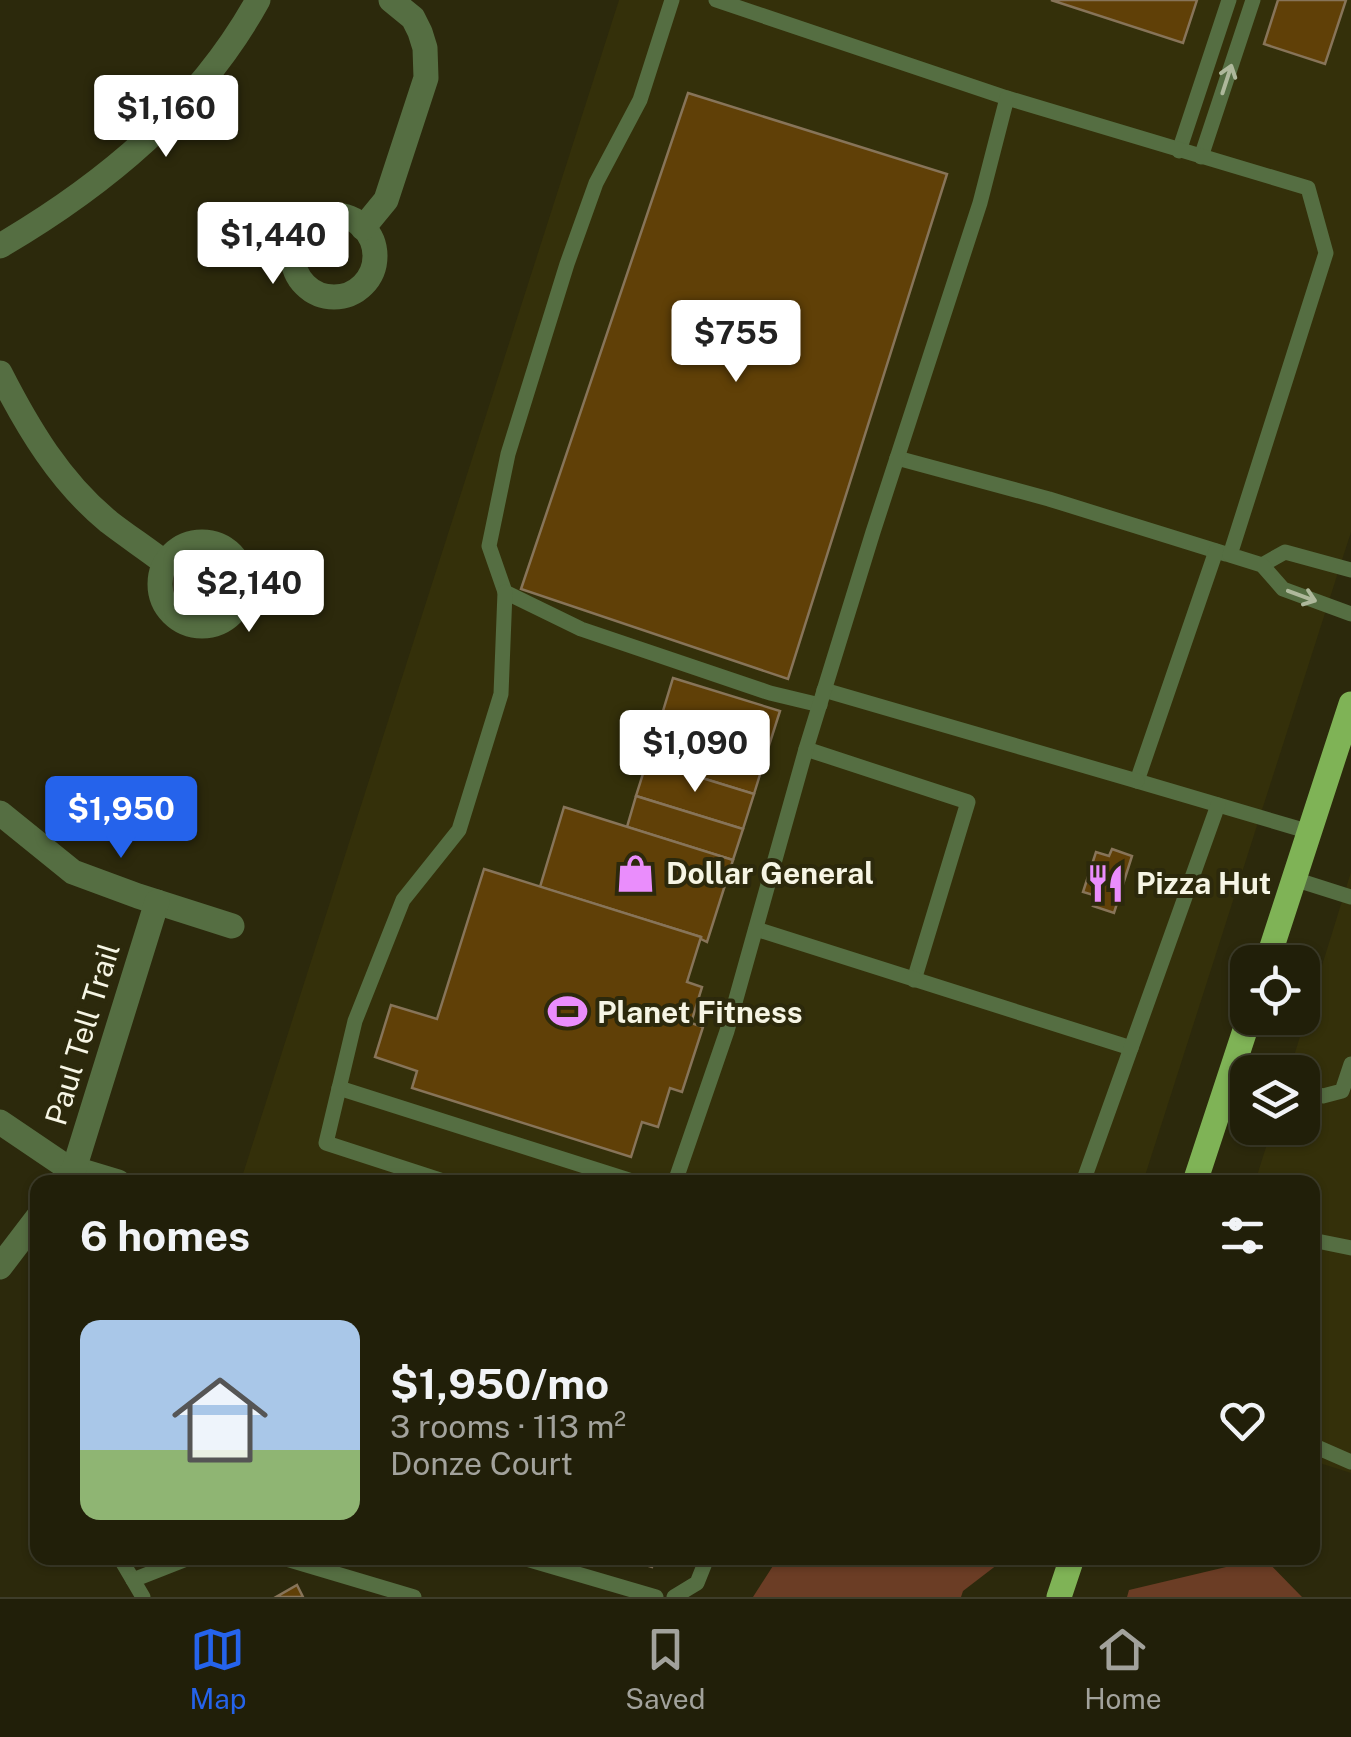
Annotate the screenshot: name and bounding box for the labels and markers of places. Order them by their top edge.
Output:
pin: $1,160 [85,75,247,160]
pin: $1,440 [192,202,354,287]
pin: $755 [677,300,795,385]
pin: $2,140 [168,550,330,635]
pin: $1,090 [614,710,776,795]
pin: $1,950 [40,776,202,861]
shop icon: Dollar General [615,852,657,894]
place label: Dollar General [666,855,874,891]
restaurant icon: Pizza Hut [1085,862,1127,904]
place label: Pizza Hut [1136,865,1271,901]
sports icon: Planet Fitness [546,991,588,1033]
place label: Planet Fitness [597,994,803,1030]

